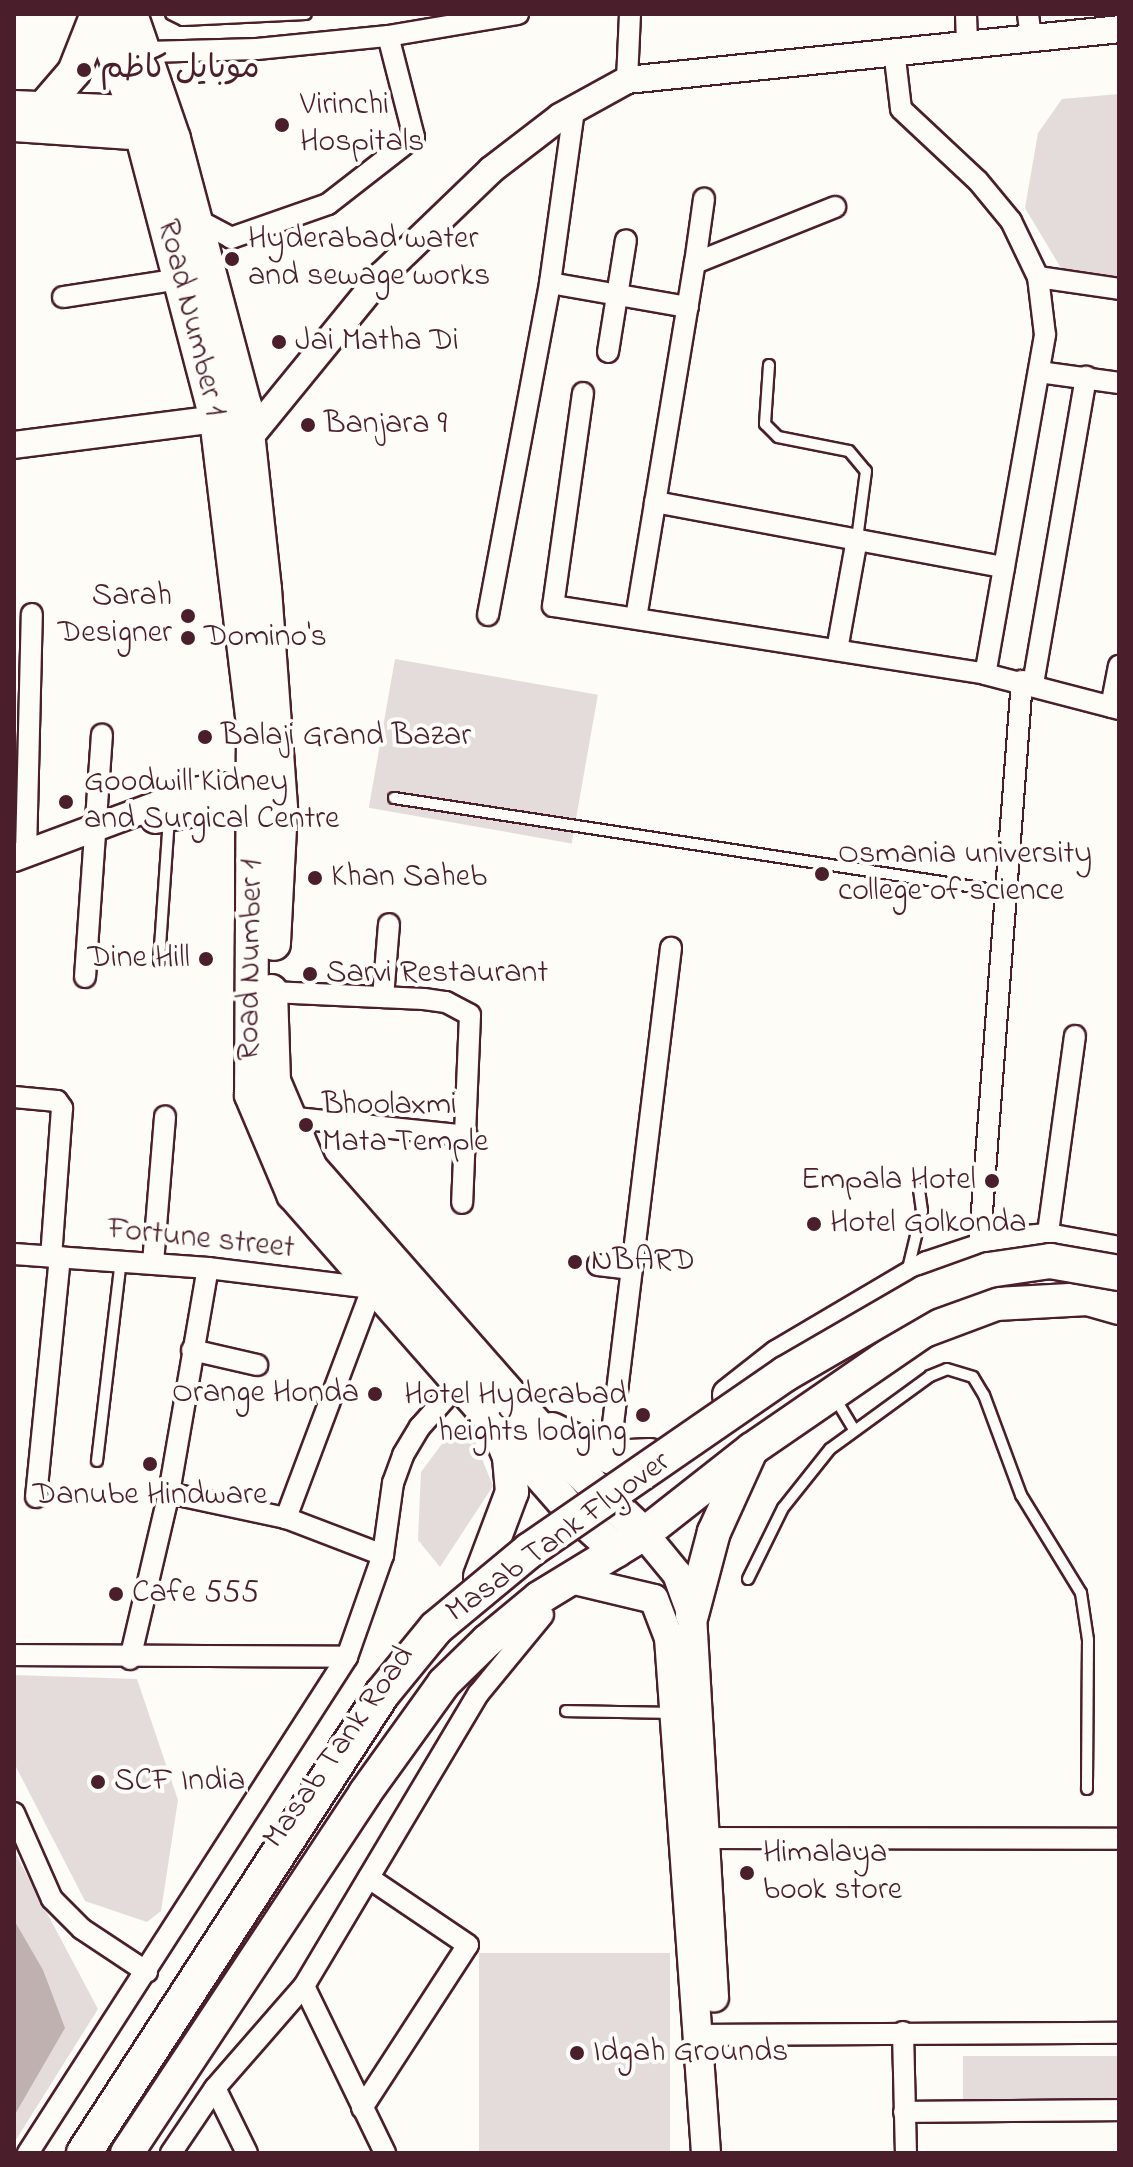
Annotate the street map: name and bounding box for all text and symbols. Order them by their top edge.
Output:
place label: موبايل كاظم [100,51,260,89]
marker: موبايل كاظم [75,61,93,79]
place label: Virinchi Hospitals [300,88,424,163]
marker: Virinchi Hospitals [271,114,293,136]
street label: Road Number 1 [147,216,233,420]
place label: Hyderabad water and sewage works [248,222,490,297]
marker: Hyderabad water and sewage works [223,250,241,268]
place label: Jai Matha Di [295,323,459,361]
marker: Jai Matha Di [270,333,288,351]
place label: Banjara 9 [324,406,447,444]
marker: Banjara 9 [299,416,317,434]
place label: Sarah Designer [58,579,172,654]
marker: Sarah Designer [179,607,197,625]
place label: Domino's [204,619,327,657]
marker: Domino's [179,629,197,647]
place label: Balaji Grand Bazar [221,718,471,756]
marker: Balaji Grand Bazar [196,728,214,746]
place label: Goodwill Kidney and Surgical Centre [84,765,339,840]
marker: Goodwill Kidney and Surgical Centre [55,791,77,813]
place label: Osmania university college of science [838,837,1092,912]
street label: Road Number 1 [231,859,273,1061]
place label: Khan Saheb [331,859,487,897]
marker: Osmania university college of science [813,865,831,883]
marker: Khan Saheb [306,869,324,887]
place label: Dine Hill [88,940,190,978]
marker: Dine Hill [197,950,215,968]
place label: Sarvi Restaurant [326,955,548,993]
marker: Sarvi Restaurant [301,965,319,983]
place label: Bhoolaxmi Mata Temple [322,1088,488,1163]
marker: Bhoolaxmi Mata Temple [297,1116,315,1134]
place label: Empala Hotel [801,1162,976,1200]
marker: Empala Hotel [983,1172,1001,1190]
place label: Hotel Golkonda [830,1205,1027,1243]
street label: Fortune street [106,1211,296,1269]
marker: Hotel Golkonda [805,1215,823,1233]
place label: NBARD [591,1243,695,1281]
marker: NBARD [566,1253,584,1271]
place label: Orange Honda [172,1375,359,1413]
place label: Hotel Hyderabad heights lodging [404,1378,627,1453]
marker: Orange Honda [366,1385,384,1403]
marker: Hotel Hyderabad heights lodging [634,1406,652,1424]
street label: Masab Tank Flyover [439,1444,679,1632]
marker: Danube Hindware [141,1455,159,1473]
place label: Danube Hindware [33,1477,267,1515]
place label: Cafe 555 [132,1575,259,1613]
marker: Cafe 555 [107,1585,125,1603]
street label: Masab Tank Road [256,1639,424,1857]
place label: SCF India [114,1763,245,1801]
marker: SCF India [89,1773,107,1791]
place label: Himalaya book store [763,1836,902,1911]
marker: Himalaya book store [738,1864,756,1882]
place label: Idgah Grounds [593,2034,788,2072]
marker: Idgah Grounds [568,2044,586,2062]

